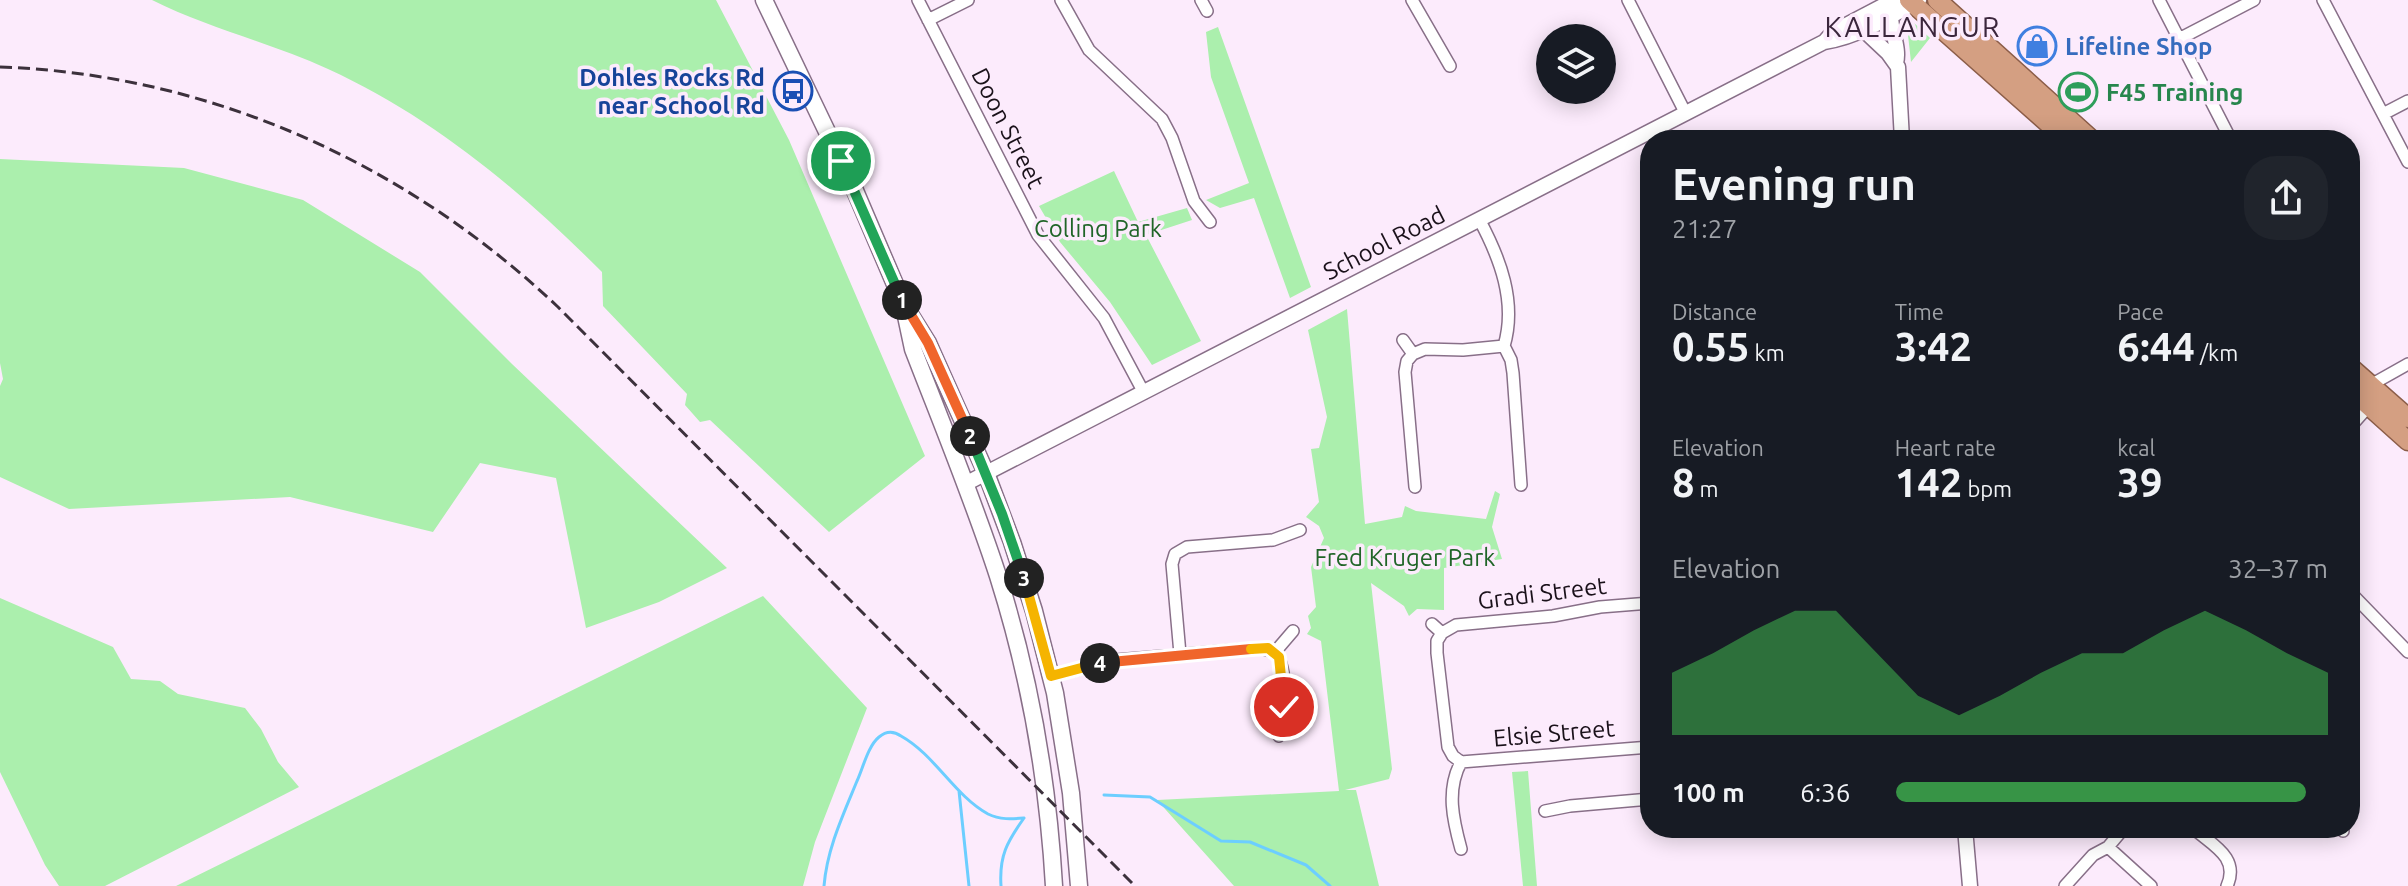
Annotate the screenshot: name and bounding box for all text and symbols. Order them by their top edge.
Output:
district label: KALLANGUR [1825,11,2001,42]
map controls [1536,24,1616,104]
button: layers [1536,24,1616,104]
shop icon: Lifeline Shop [2016,25,2058,67]
place label: Lifeline Shop [2065,33,2212,60]
street label: Doon Street [966,63,1050,193]
place label: Dohles Rocks Rd near School Rd [579,64,765,119]
bus stop icon: Dohles Rocks Rd near School Rd [772,70,814,112]
sports icon: F45 Training [2057,71,2099,113]
place label: F45 Training [2106,79,2243,106]
pin [807,127,875,195]
icon: arrive [819,139,863,183]
button: share [2244,156,2328,240]
text: Evening run [1672,159,1916,208]
street label: School Road [1319,201,1449,285]
text: 21:27 [1672,214,1737,243]
park label: Colling Park [1034,215,1162,242]
pin: 1 [882,280,922,320]
text: 1 [896,287,908,312]
text: Distance [1672,299,1757,324]
text: Time [1895,299,1944,324]
text: Pace [2117,299,2164,324]
text: 0.55 [1672,324,1750,369]
text: 3:42 [1895,324,1972,369]
text: 6:44 [2117,324,2195,369]
text: km [1750,340,1785,365]
text: /km [2195,340,2238,365]
pin: 2 [950,416,990,456]
text: 2 [964,423,976,448]
text: Elevation [1672,435,1764,460]
text: Heart rate [1895,435,1996,460]
text: kcal [2117,435,2155,460]
text: 8 [1672,460,1695,505]
text: 142 [1895,460,1962,505]
text: 39 [2117,460,2162,505]
text: m [1695,476,1719,501]
text: bpm [1962,476,2012,501]
park label: Fred Kruger Park [1315,544,1495,571]
text: Elevation [1672,554,1780,583]
text: 32–37 m [2228,554,2328,583]
pin: 3 [1004,558,1044,598]
text: 3 [1018,565,1030,590]
street label: Gradi Street [1476,572,1609,614]
pin: 4 [1080,643,1120,683]
text: 4 [1094,650,1106,675]
pin [1250,673,1318,741]
icon: check [1262,685,1306,729]
street label: Elsie Street [1492,714,1616,752]
text: 100 m [1672,778,1745,807]
text: 6:36 [1800,778,1850,807]

